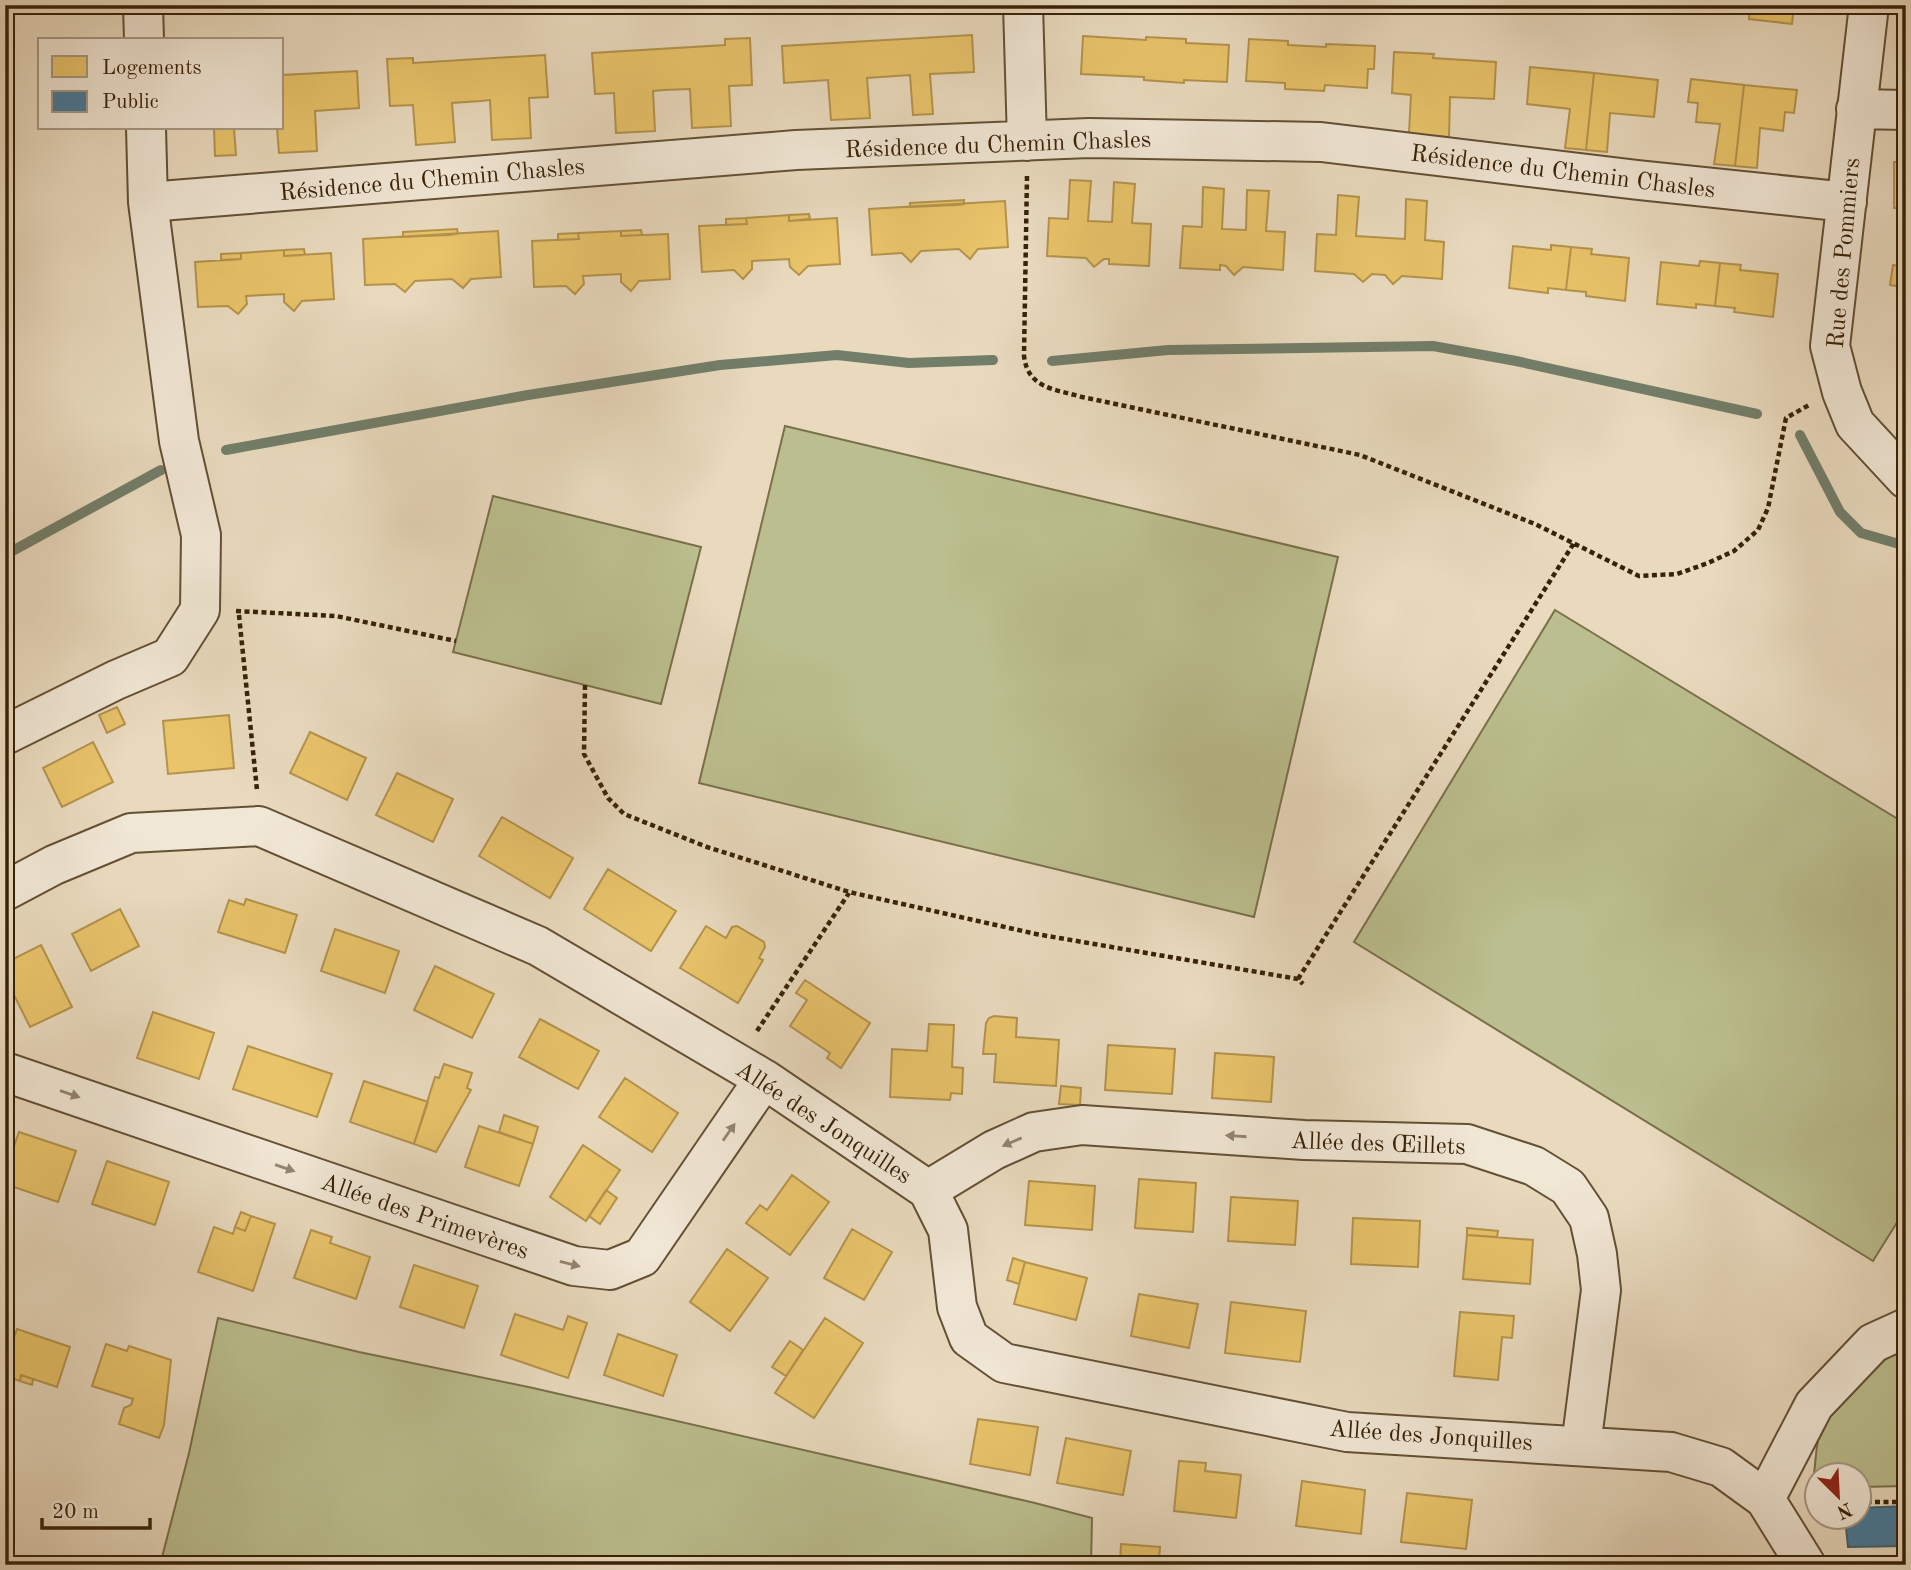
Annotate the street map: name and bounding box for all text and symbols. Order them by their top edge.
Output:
legend [38,38,284,130]
text: Logements [102,58,202,79]
text: Public [102,92,159,113]
street label: Résidence du Chemin Chasles [844,129,1152,163]
street label: Résidence du Chemin Chasles [1409,142,1716,204]
street label: Résidence du Chemin Chasles [278,156,586,206]
street label: Rue des Pommiers [1825,157,1865,350]
street label: Allée des Jonquilles [731,1058,915,1189]
one-way arrow [59,1089,80,1100]
one-way arrow [722,1123,736,1141]
one-way arrow [1225,1130,1247,1141]
street label: Allée des Œillets [1290,1130,1466,1160]
one-way arrow [1002,1136,1022,1148]
one-way arrow [275,1163,296,1174]
street label: Allée des Primevères [317,1171,531,1265]
one-way arrow [559,1259,581,1270]
street label: Allée des Jonquilles [1328,1418,1534,1456]
north arrow [1802,1462,1872,1532]
scale bar [42,1486,150,1530]
text: N [1833,1498,1854,1521]
text: 20 m [52,1502,99,1523]

